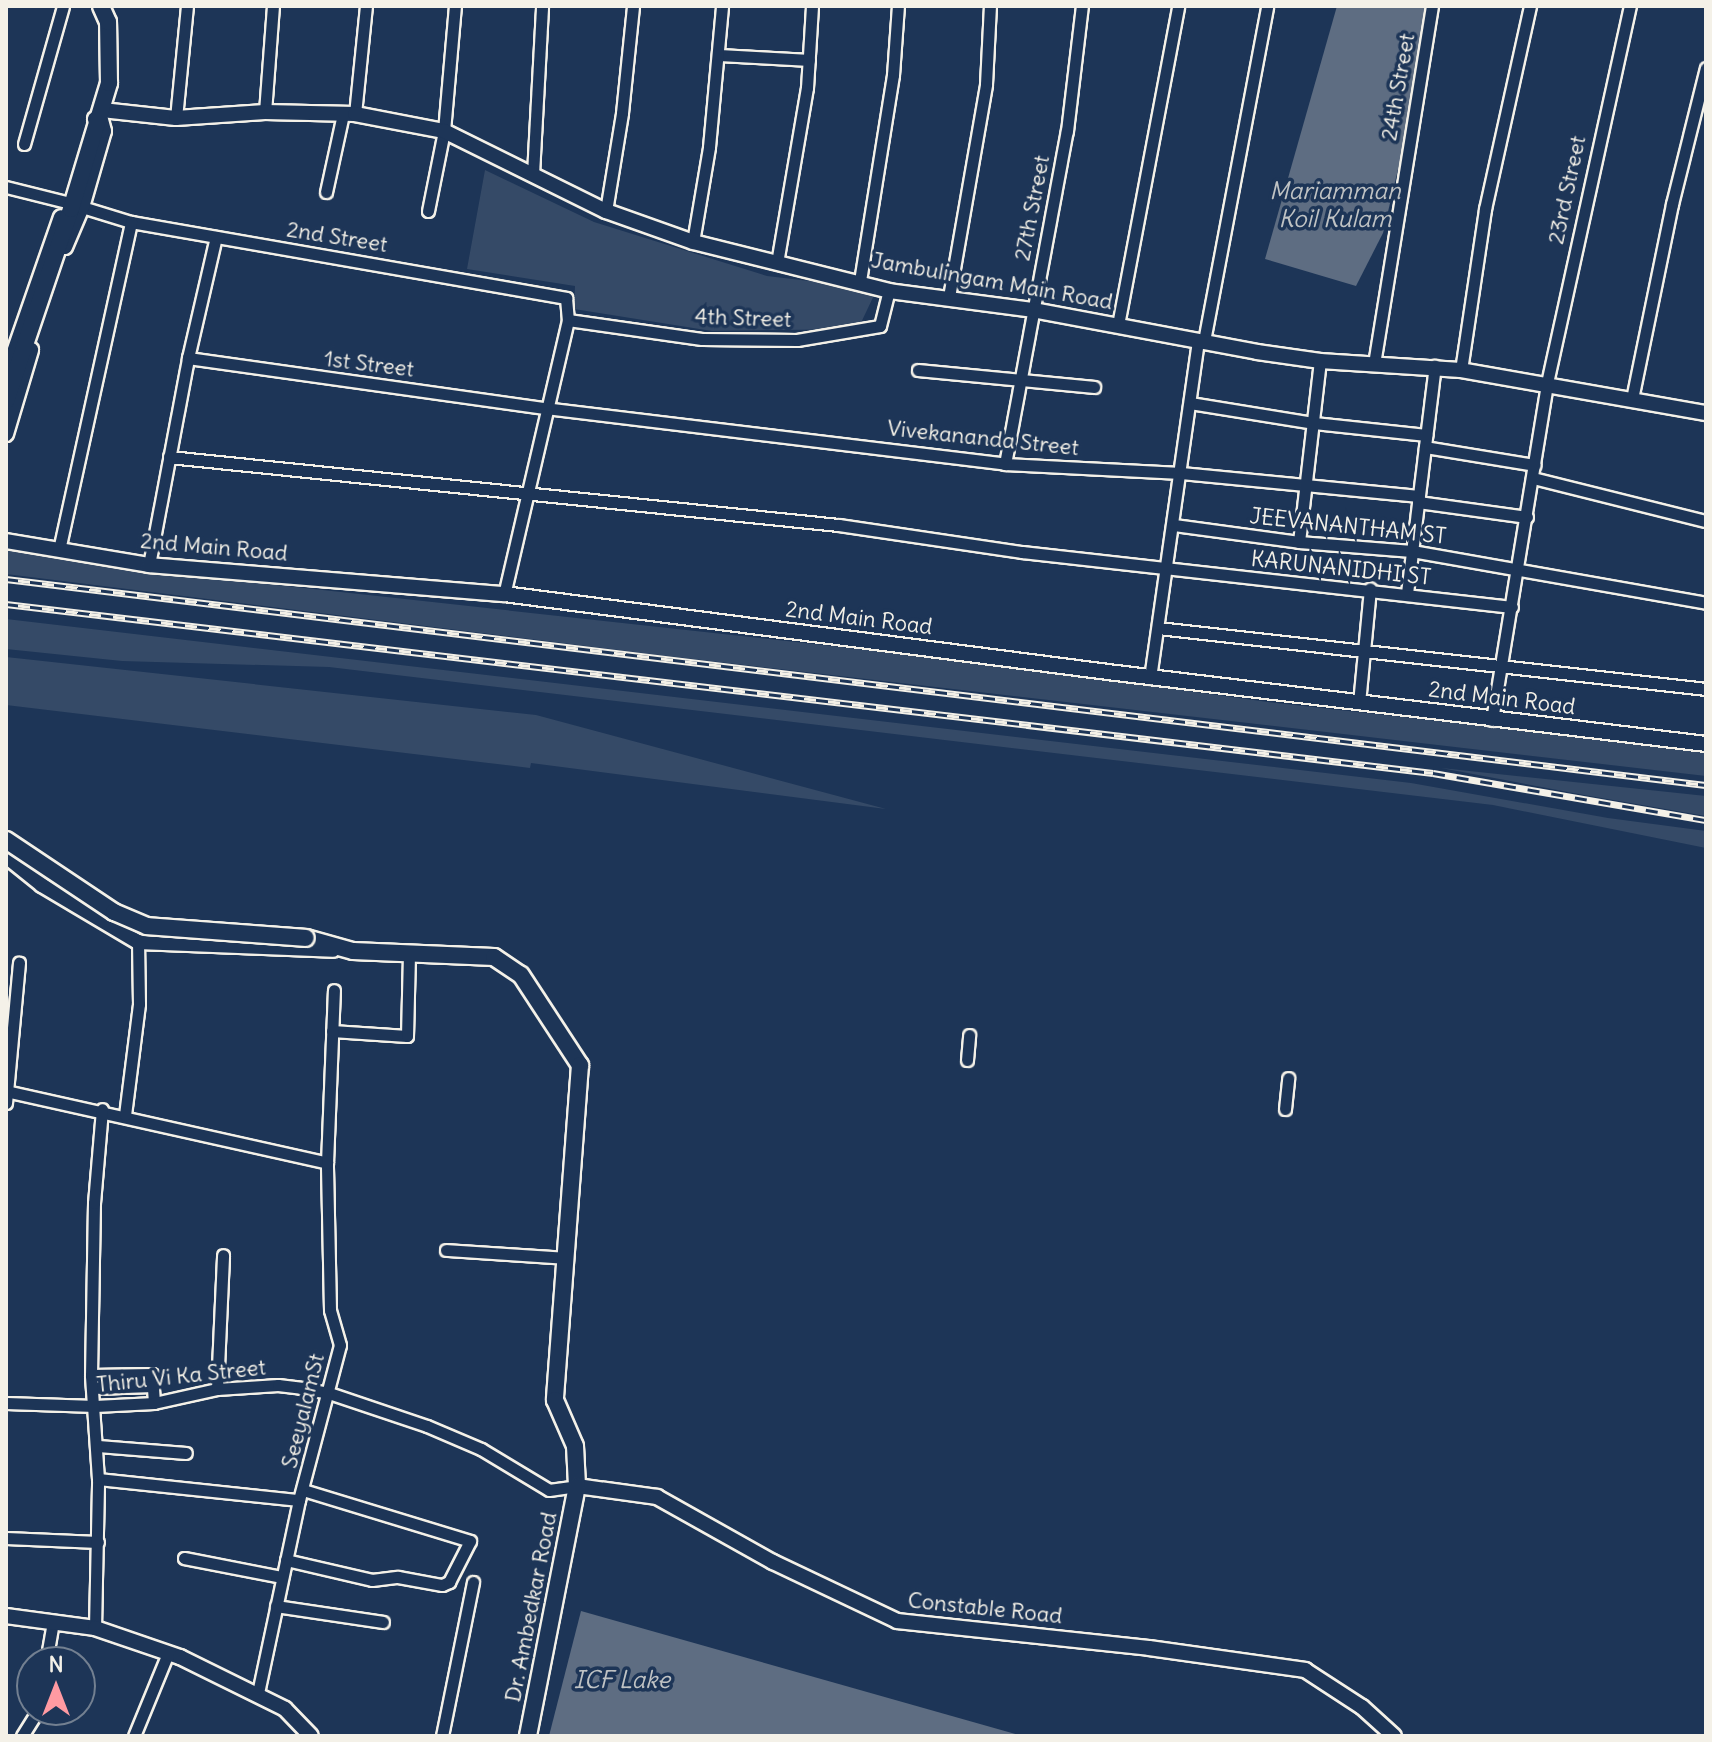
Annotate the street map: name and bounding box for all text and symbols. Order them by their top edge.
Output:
street label: 24th Street [1376,31,1420,143]
street label: 23rd Street [1543,133,1591,247]
street label: 27th Street [1009,153,1055,263]
water label: Mariamman Koil Kulam [1269,177,1401,233]
street label: 2nd Street [285,216,389,258]
street label: Jambulingam Main Road [869,247,1115,315]
street label: 4th Street [694,303,792,333]
street label: 1st Street [323,345,415,383]
street label: Vivekananda Street [886,415,1080,461]
street label: JEEVANANTHAM ST [1249,503,1447,549]
street label: 2nd Main Road [139,527,289,567]
street label: KARUNANIDHI ST [1250,545,1432,591]
street label: 2nd Main Road [784,596,934,640]
street label: 2nd Main Road [1427,676,1577,720]
street label: SeeyalamSt [276,1351,330,1471]
street label: Thiru Vi Ka Street [95,1354,267,1398]
street label: Dr. Ambedkar Road [500,1510,562,1704]
street label: Constable Road [906,1587,1064,1629]
north arrow [16,1646,96,1726]
text: N [48,1650,64,1678]
water label: ICF Lake [574,1666,670,1694]

